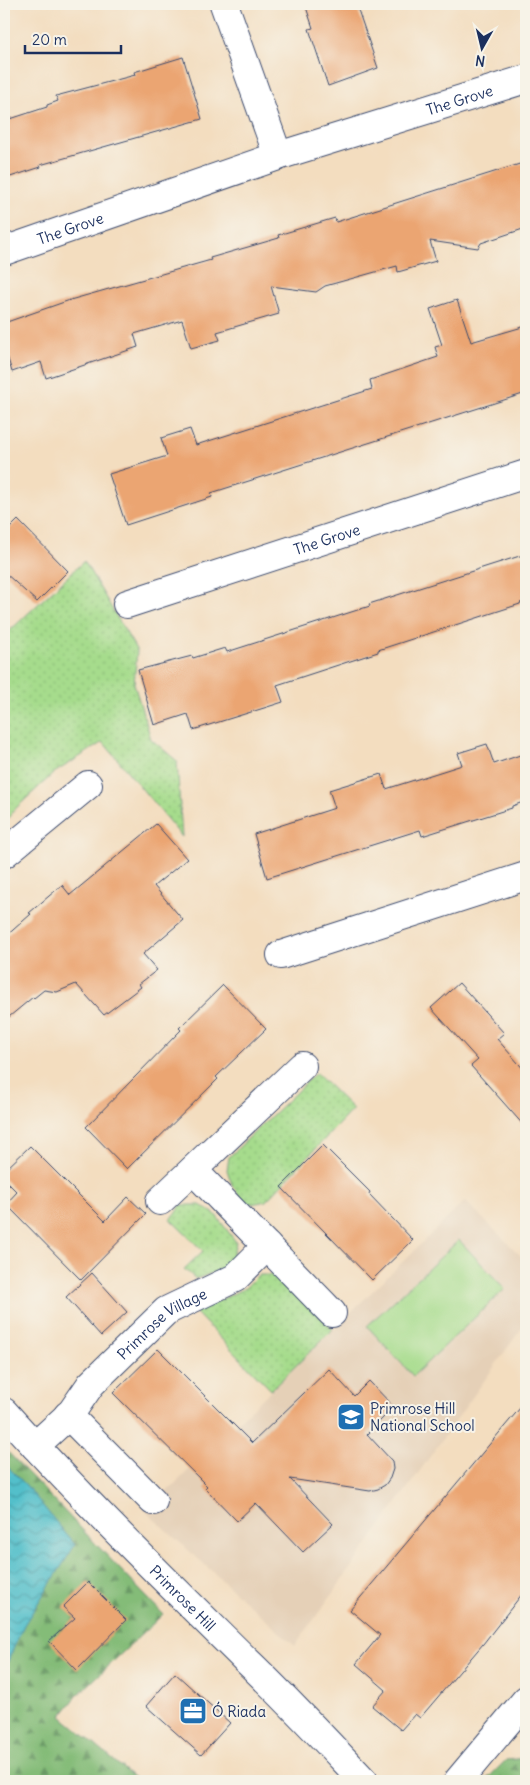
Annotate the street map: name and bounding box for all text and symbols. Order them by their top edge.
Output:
scale bar [25,22,121,54]
north arrow [458,22,508,72]
text: 20 m [32,30,67,49]
text: N [474,51,486,70]
street label: The Grove [424,80,495,119]
street label: The Grove [35,208,106,248]
street label: The Grove [291,519,362,559]
street label: Primrose Village [113,1284,210,1363]
place label: Primrose Hill National School [370,1399,475,1435]
school or university icon: Primrose Hill National School [336,1402,366,1432]
street label: Primrose Hill [146,1561,220,1635]
office icon: Ó Riada [178,1696,208,1726]
place label: Ó Riada [212,1701,266,1721]

